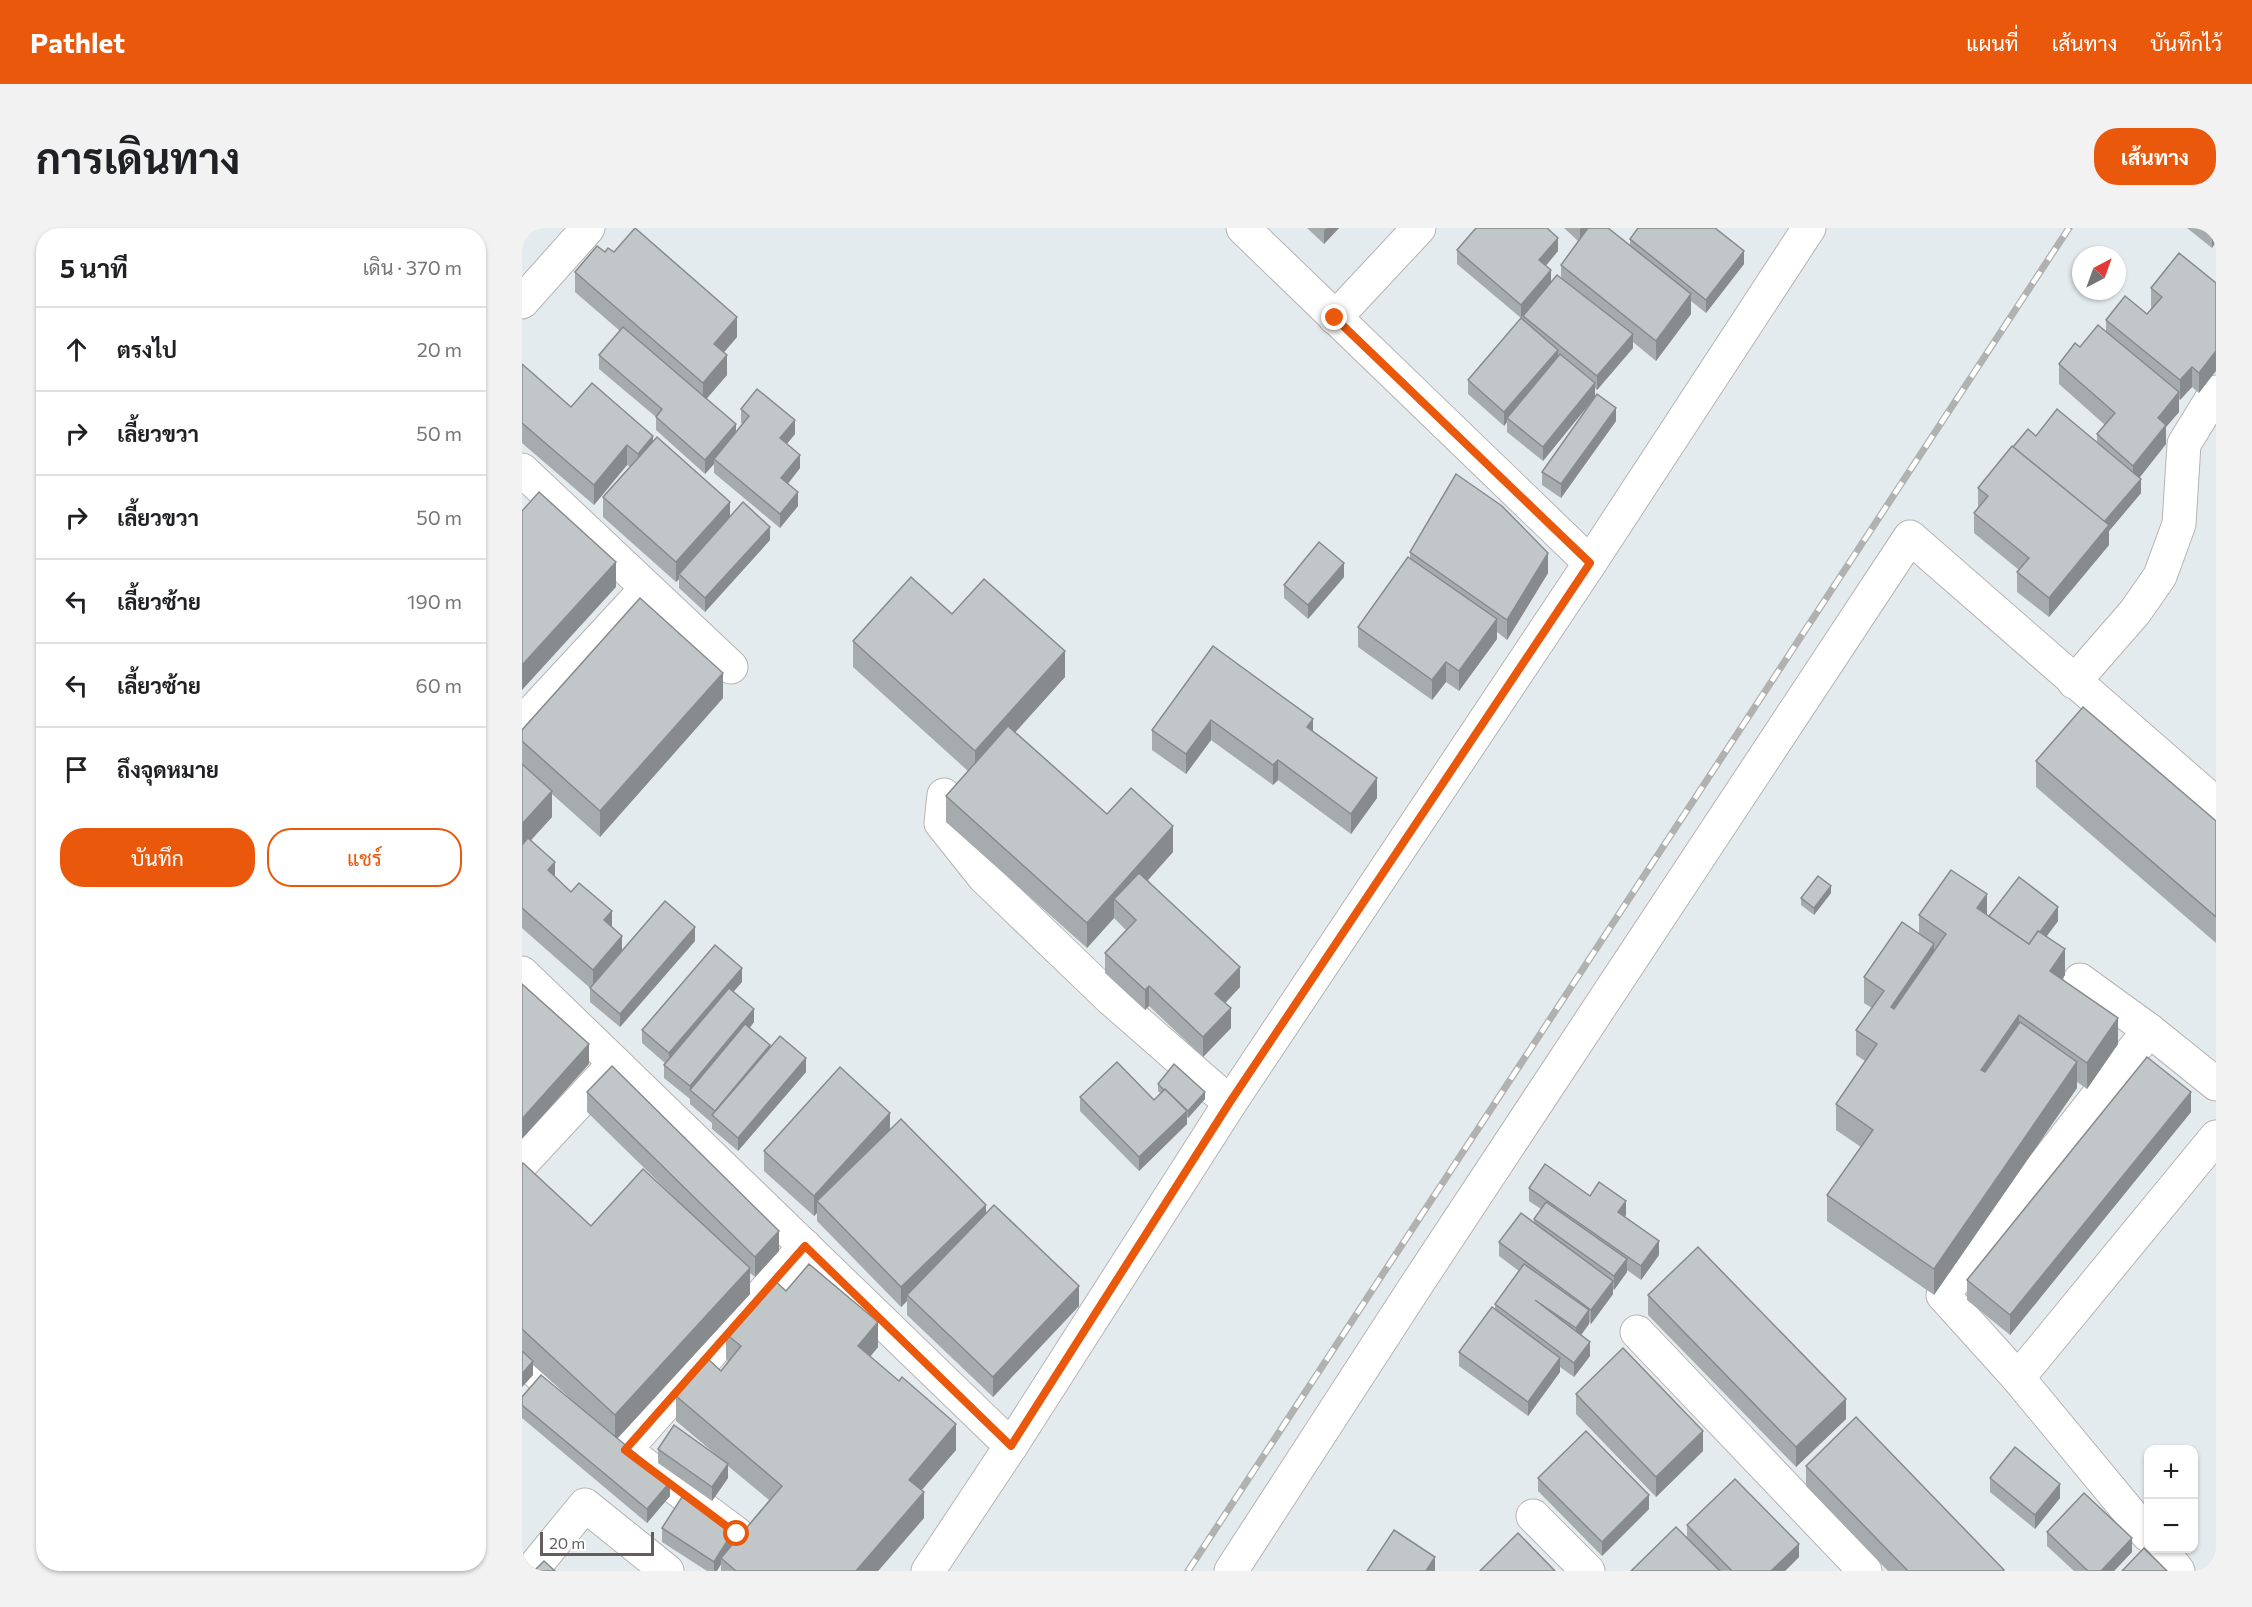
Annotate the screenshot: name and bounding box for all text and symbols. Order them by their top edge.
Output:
text: Pathlet [30,25,125,59]
text: แผนที่ [1966,30,2019,55]
text: เส้นทาง [2052,30,2117,55]
text: บันทึกไว้ [2150,30,2222,55]
button: เส้นทาง [2094,128,2216,185]
text: การเดินทาง [36,131,240,183]
north arrow [2072,246,2126,300]
text: 5 นาที [60,252,128,283]
text: เดิน · 370 m [363,255,462,279]
route end [1321,304,1347,330]
icon: ahead [60,333,93,366]
text: ตรงไป [117,336,177,363]
text: 20 m [417,337,462,361]
icon: right [60,417,93,450]
text: เลี้ยวขวา [117,420,199,447]
text: 50 m [416,421,462,445]
icon: right [60,501,93,534]
text: เลี้ยวขวา [117,504,199,531]
text: 50 m [416,505,462,529]
icon: left [60,585,93,618]
text: เลี้ยวซ้าย [117,588,201,615]
text: 190 m [407,589,462,613]
icon: left [60,669,93,702]
text: เลี้ยวซ้าย [117,672,201,699]
text: 60 m [416,673,462,697]
icon: arrive [60,753,93,786]
text: ถึงจุดหมาย [117,756,219,783]
button: บันทึก [60,828,255,887]
button: แชร์ [267,828,462,887]
map controls [2144,1445,2198,1553]
button: + [2144,1445,2198,1499]
button: − [2144,1499,2198,1553]
route start [723,1520,749,1546]
scale bar [540,1529,654,1556]
text: 20 m [549,1533,585,1552]

